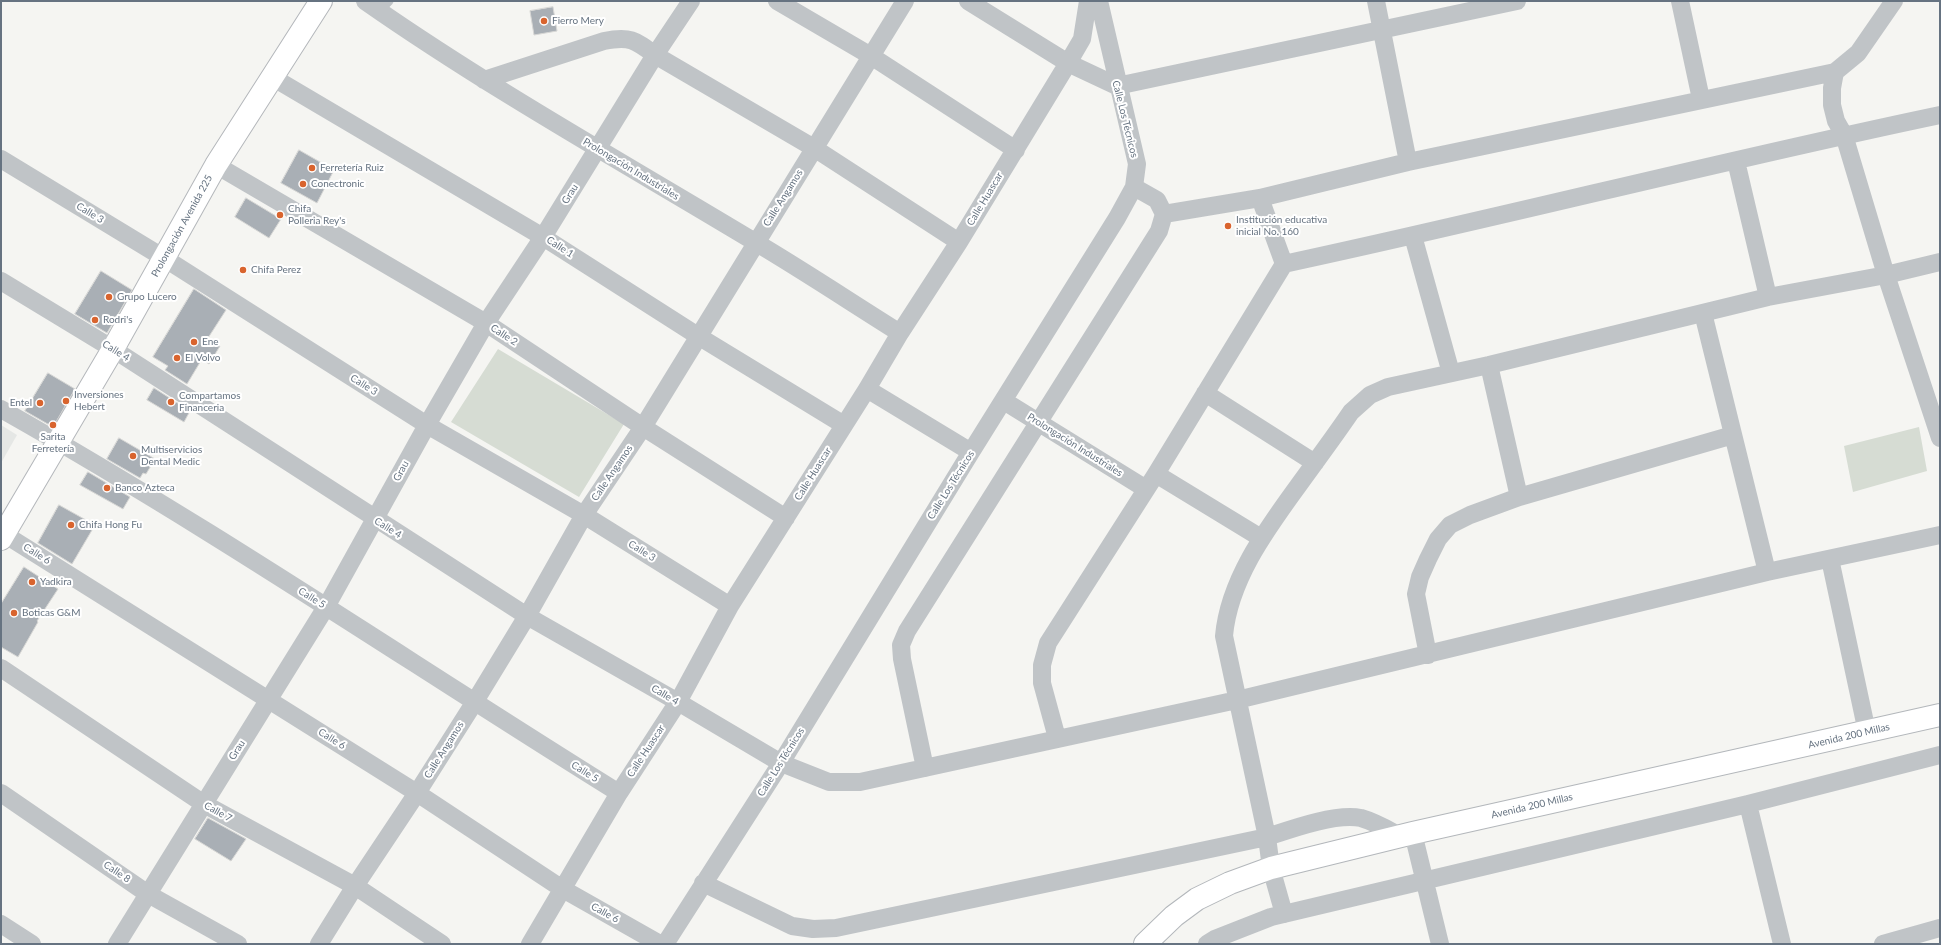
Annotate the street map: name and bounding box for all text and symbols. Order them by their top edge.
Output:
place label: Fierro Mery [552,15,604,27]
marker: Fierro Mery [539,16,549,26]
street label: Calle Los Técnicos [1110,79,1140,159]
street label: Prolongación Industriales [581,135,681,203]
place label: Ferretería Ruiz [320,162,384,174]
marker: Ferretería Ruiz [307,163,317,173]
street label: Calle Angamos [761,167,805,229]
street label: Calle Huascar [964,170,1006,228]
street label: Prolongación Avenida 225 [149,173,215,279]
place label: Conectronic [311,178,364,190]
marker: Conectronic [298,179,308,189]
street label: Grau [559,182,581,206]
street label: Calle 3 [74,200,106,226]
place label: Chifa Polleria Rey's [288,203,346,226]
marker: Chifa Polleria Rey's [275,210,285,220]
place label: Institución educativa inicial No. 160 [1236,214,1327,238]
marker: Institución educativa inicial No. 160 [1223,221,1233,231]
street label: Calle 1 [544,234,576,260]
place label: Chifa Perez [251,264,301,276]
marker: Chifa Perez [238,265,248,275]
place label: Grupo Lucero [117,291,177,303]
marker: Grupo Lucero [104,292,114,302]
place label: Rodri's [103,314,133,326]
marker: Rodri's [90,315,100,325]
street label: Calle 2 [488,322,520,348]
place label: Ene [202,336,218,348]
marker: Ene [189,337,199,347]
street label: Calle 4 [100,338,132,364]
place label: El Volvo [185,352,220,364]
marker: El Volvo [172,353,182,363]
street label: Calle 3 [348,372,380,398]
place label: Inversiones Hebert [74,389,124,412]
place label: Compartamos Financeria [179,390,240,414]
marker: Inversiones Hebert [61,396,71,406]
place label: Entel [10,397,32,409]
marker: Compartamos Financeria [166,397,176,407]
marker: Entel [35,398,45,408]
street label: Prolongación Industriales [1025,411,1125,479]
marker: Sarita Ferretería [48,420,58,430]
place label: Sarita Ferretería [32,431,74,454]
street label: Calle Angamos [589,443,635,503]
place label: Multiservicios Dental Medic [141,444,202,468]
street label: Calle Huascar [792,445,834,503]
street label: Calle Los Técnicos [925,448,977,522]
marker: Multiservicios Dental Medic [128,451,138,461]
street label: Grau [391,459,411,483]
place label: Banco Azteca [115,482,175,494]
marker: Banco Azteca [102,483,112,493]
street label: Calle 4 [372,515,404,541]
place label: Chifa Hong Fu [79,519,142,531]
marker: Chifa Hong Fu [66,520,76,530]
street label: Calle 3 [626,538,658,564]
street label: Calle 6 [21,541,53,567]
place label: Yadkira [40,576,72,588]
marker: Yadkira [27,577,37,587]
street label: Calle 5 [296,585,328,611]
place label: Boticas G&M [22,607,80,619]
marker: Boticas G&M [9,608,19,618]
street label: Calle 4 [649,682,681,708]
street label: Calle Angamos [422,719,466,781]
street label: Avenida 200 Millas [1807,721,1891,751]
street label: Calle Huascar [625,723,667,779]
street label: Calle Los Técnicos [755,725,807,799]
street label: Calle 6 [316,726,348,752]
street label: Grau [226,738,248,762]
street label: Calle 5 [569,759,601,785]
street label: Avenida 200 Millas [1490,791,1574,821]
street label: Calle 7 [202,799,234,825]
street label: Calle 8 [101,859,133,885]
street label: Calle 6 [589,900,621,926]

